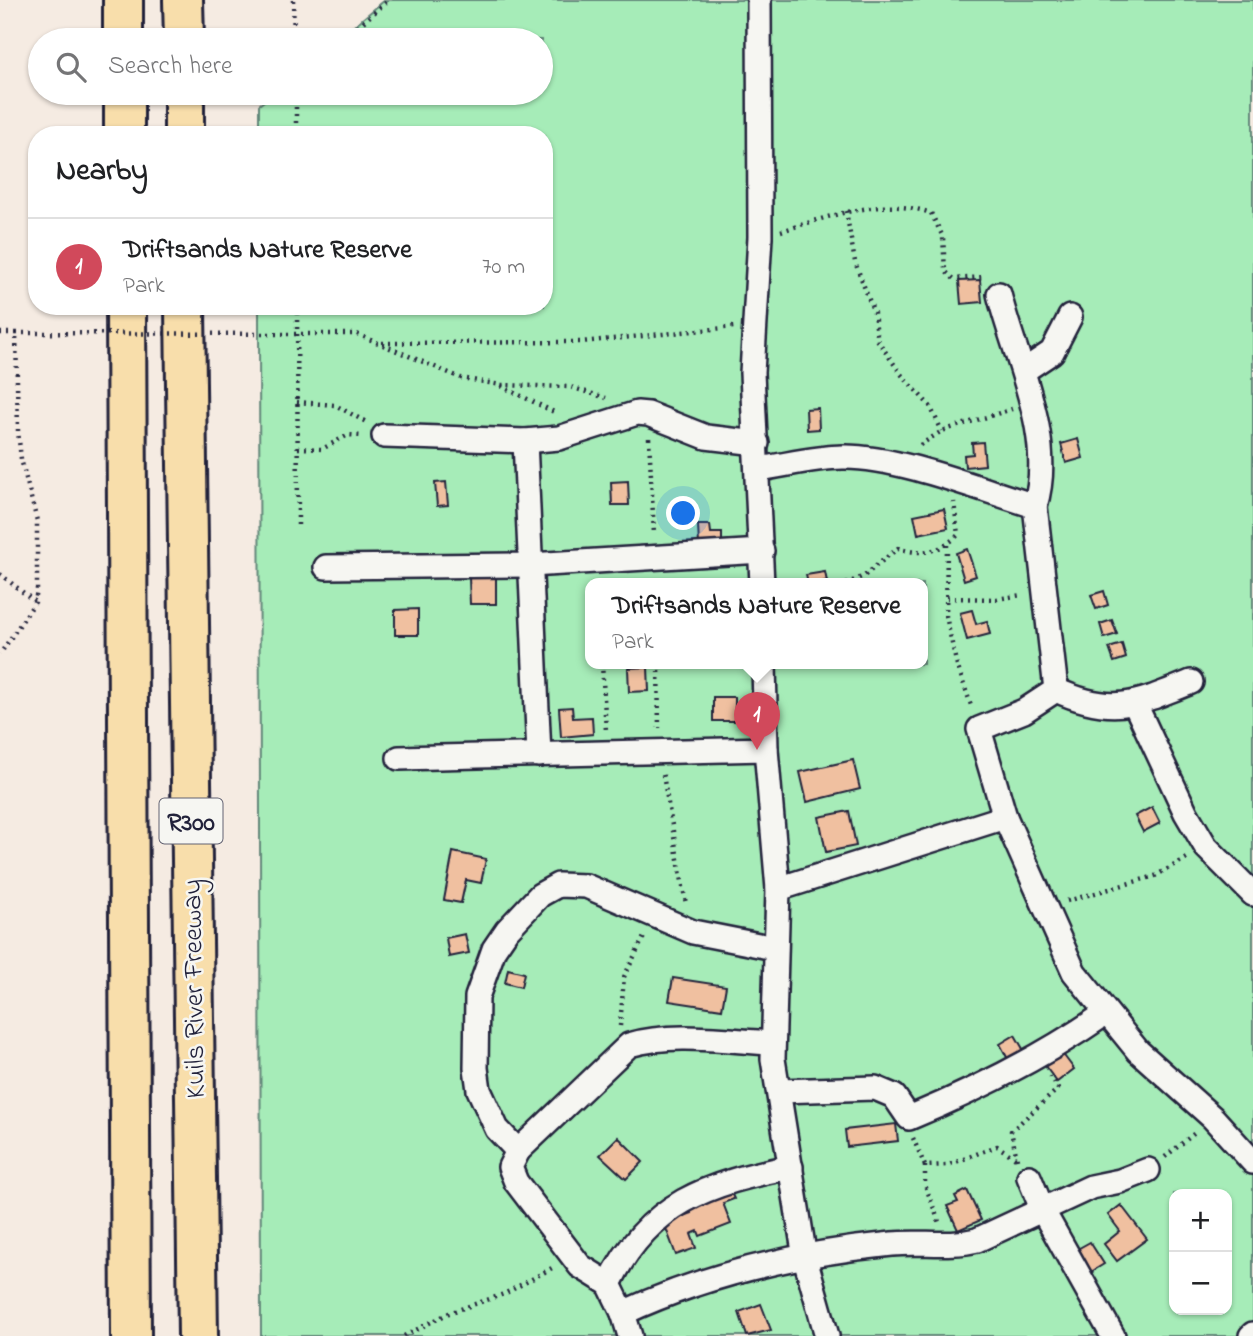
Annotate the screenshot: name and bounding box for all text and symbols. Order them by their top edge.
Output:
search box [28,28,553,105]
icon: search [52,48,90,86]
text: Search here [108,48,233,86]
text: Nearby [56,150,148,194]
text: Driftsands Nature Reserve [123,232,412,270]
text: 1 [75,251,83,284]
text: 70 m [482,251,525,284]
text: Park [123,270,165,303]
your location [666,496,700,530]
popup [585,578,928,669]
text: Driftsands Nature Reserve [612,588,901,626]
text: Park [612,626,654,659]
pin: 1 [734,692,780,750]
road number: R300 [160,799,222,844]
street label: Kuils River Freeway [173,879,218,1099]
map controls [1169,1189,1232,1315]
button: + [1169,1189,1232,1252]
button: − [1169,1252,1232,1315]

